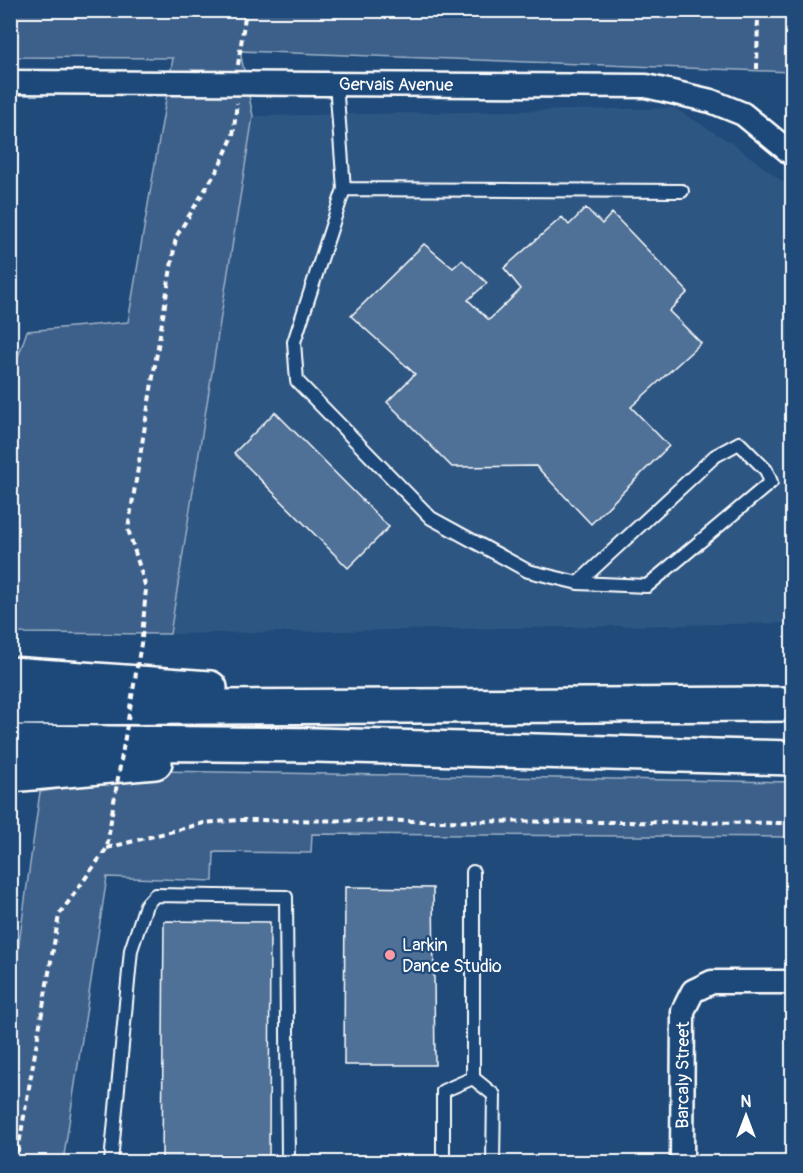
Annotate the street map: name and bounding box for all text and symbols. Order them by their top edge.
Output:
street label: Gervais Avenue [339,73,453,96]
place label: Larkin Dance Studio [402,934,502,978]
marker: Larkin Dance Studio [383,948,397,962]
street label: Barcaly Street [671,1021,694,1129]
north arrow [716,1086,776,1146]
text: N [741,1092,752,1112]

